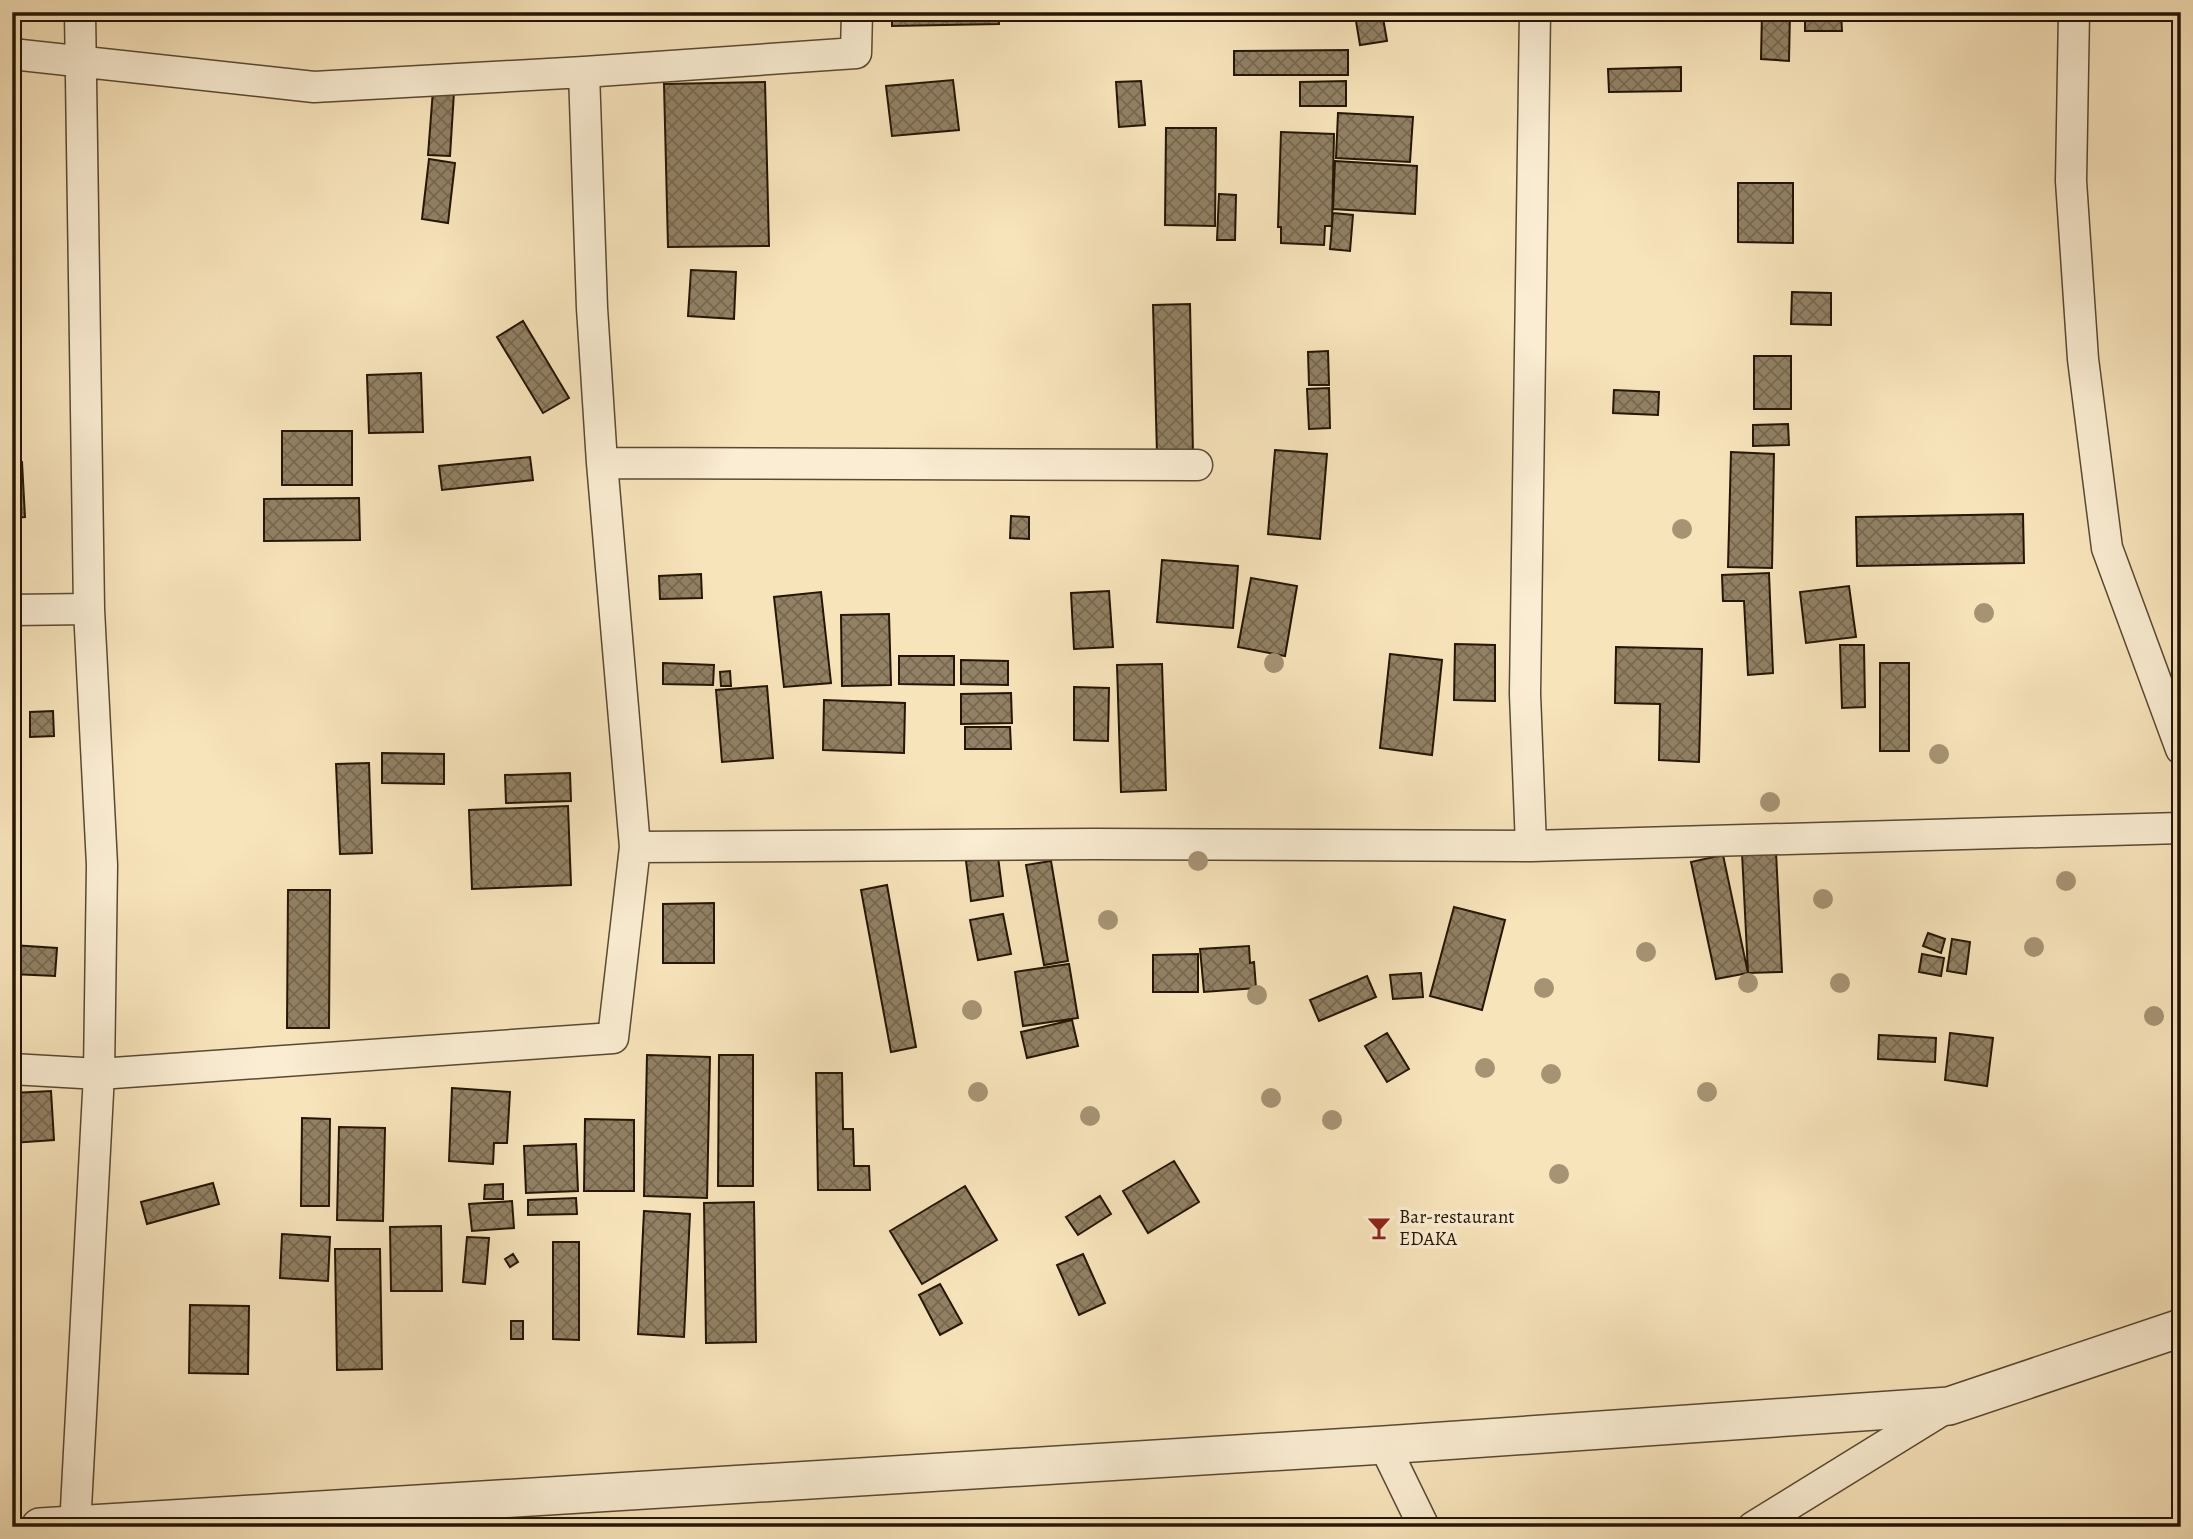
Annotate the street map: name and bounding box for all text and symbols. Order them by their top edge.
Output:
place label: Bar-restaurant EDAKA [1399,1204,1515,1252]
bar icon: Bar-restaurant EDAKA [1365,1214,1393,1242]

